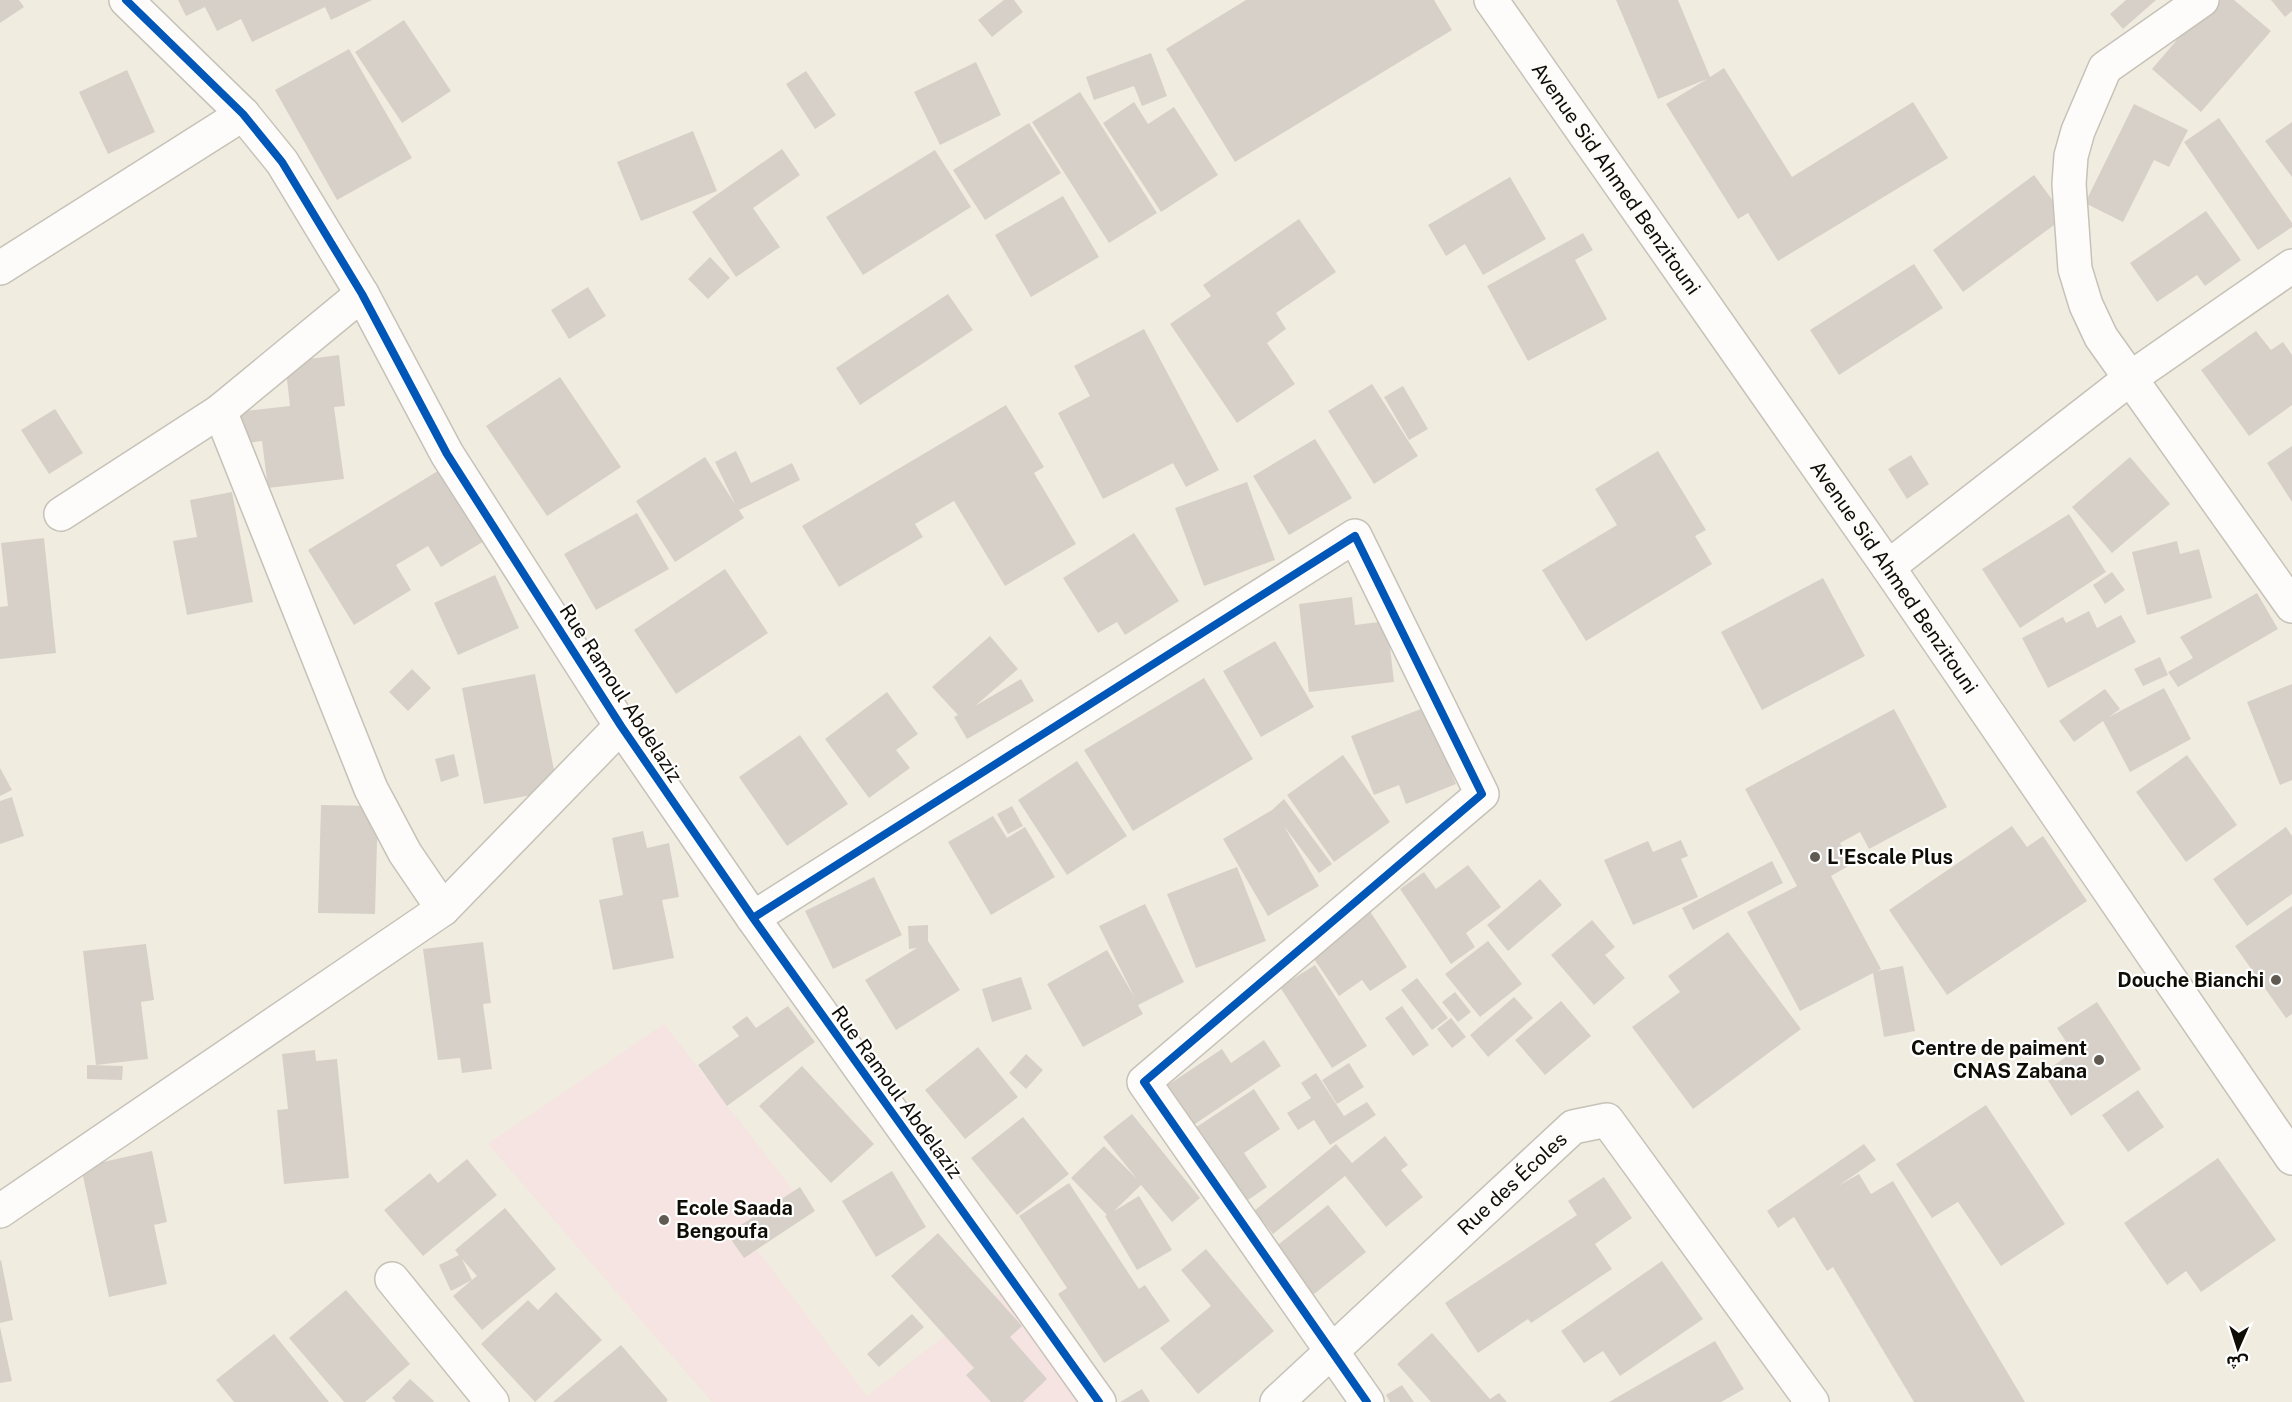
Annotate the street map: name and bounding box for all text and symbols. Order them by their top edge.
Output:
street label: Avenue Sid Ahmed Benzitouni [1527,58,1706,299]
street label: Avenue Sid Ahmed Benzitouni [1805,456,1983,698]
street label: Rue Ramoul Abdelaziz [555,600,687,786]
place label: L'Escale Plus [1827,845,1953,869]
marker: L'Escale Plus [1808,850,1822,864]
place label: Douche Bianchi [2117,968,2264,992]
marker: Douche Bianchi [2269,973,2283,987]
street label: Rue Ramoul Abdelaziz [826,1001,968,1183]
place label: Centre de paiment CNAS Zabana [1911,1036,2087,1083]
marker: Centre de paiment CNAS Zabana [2092,1053,2106,1067]
street label: Rue des Écoles [1453,1127,1572,1240]
place label: Ecole Saada Bengoufa [676,1196,793,1243]
marker: Ecole Saada Bengoufa [657,1213,671,1227]
north arrow [2208,1318,2268,1378]
text: ش [2226,1352,2249,1373]

